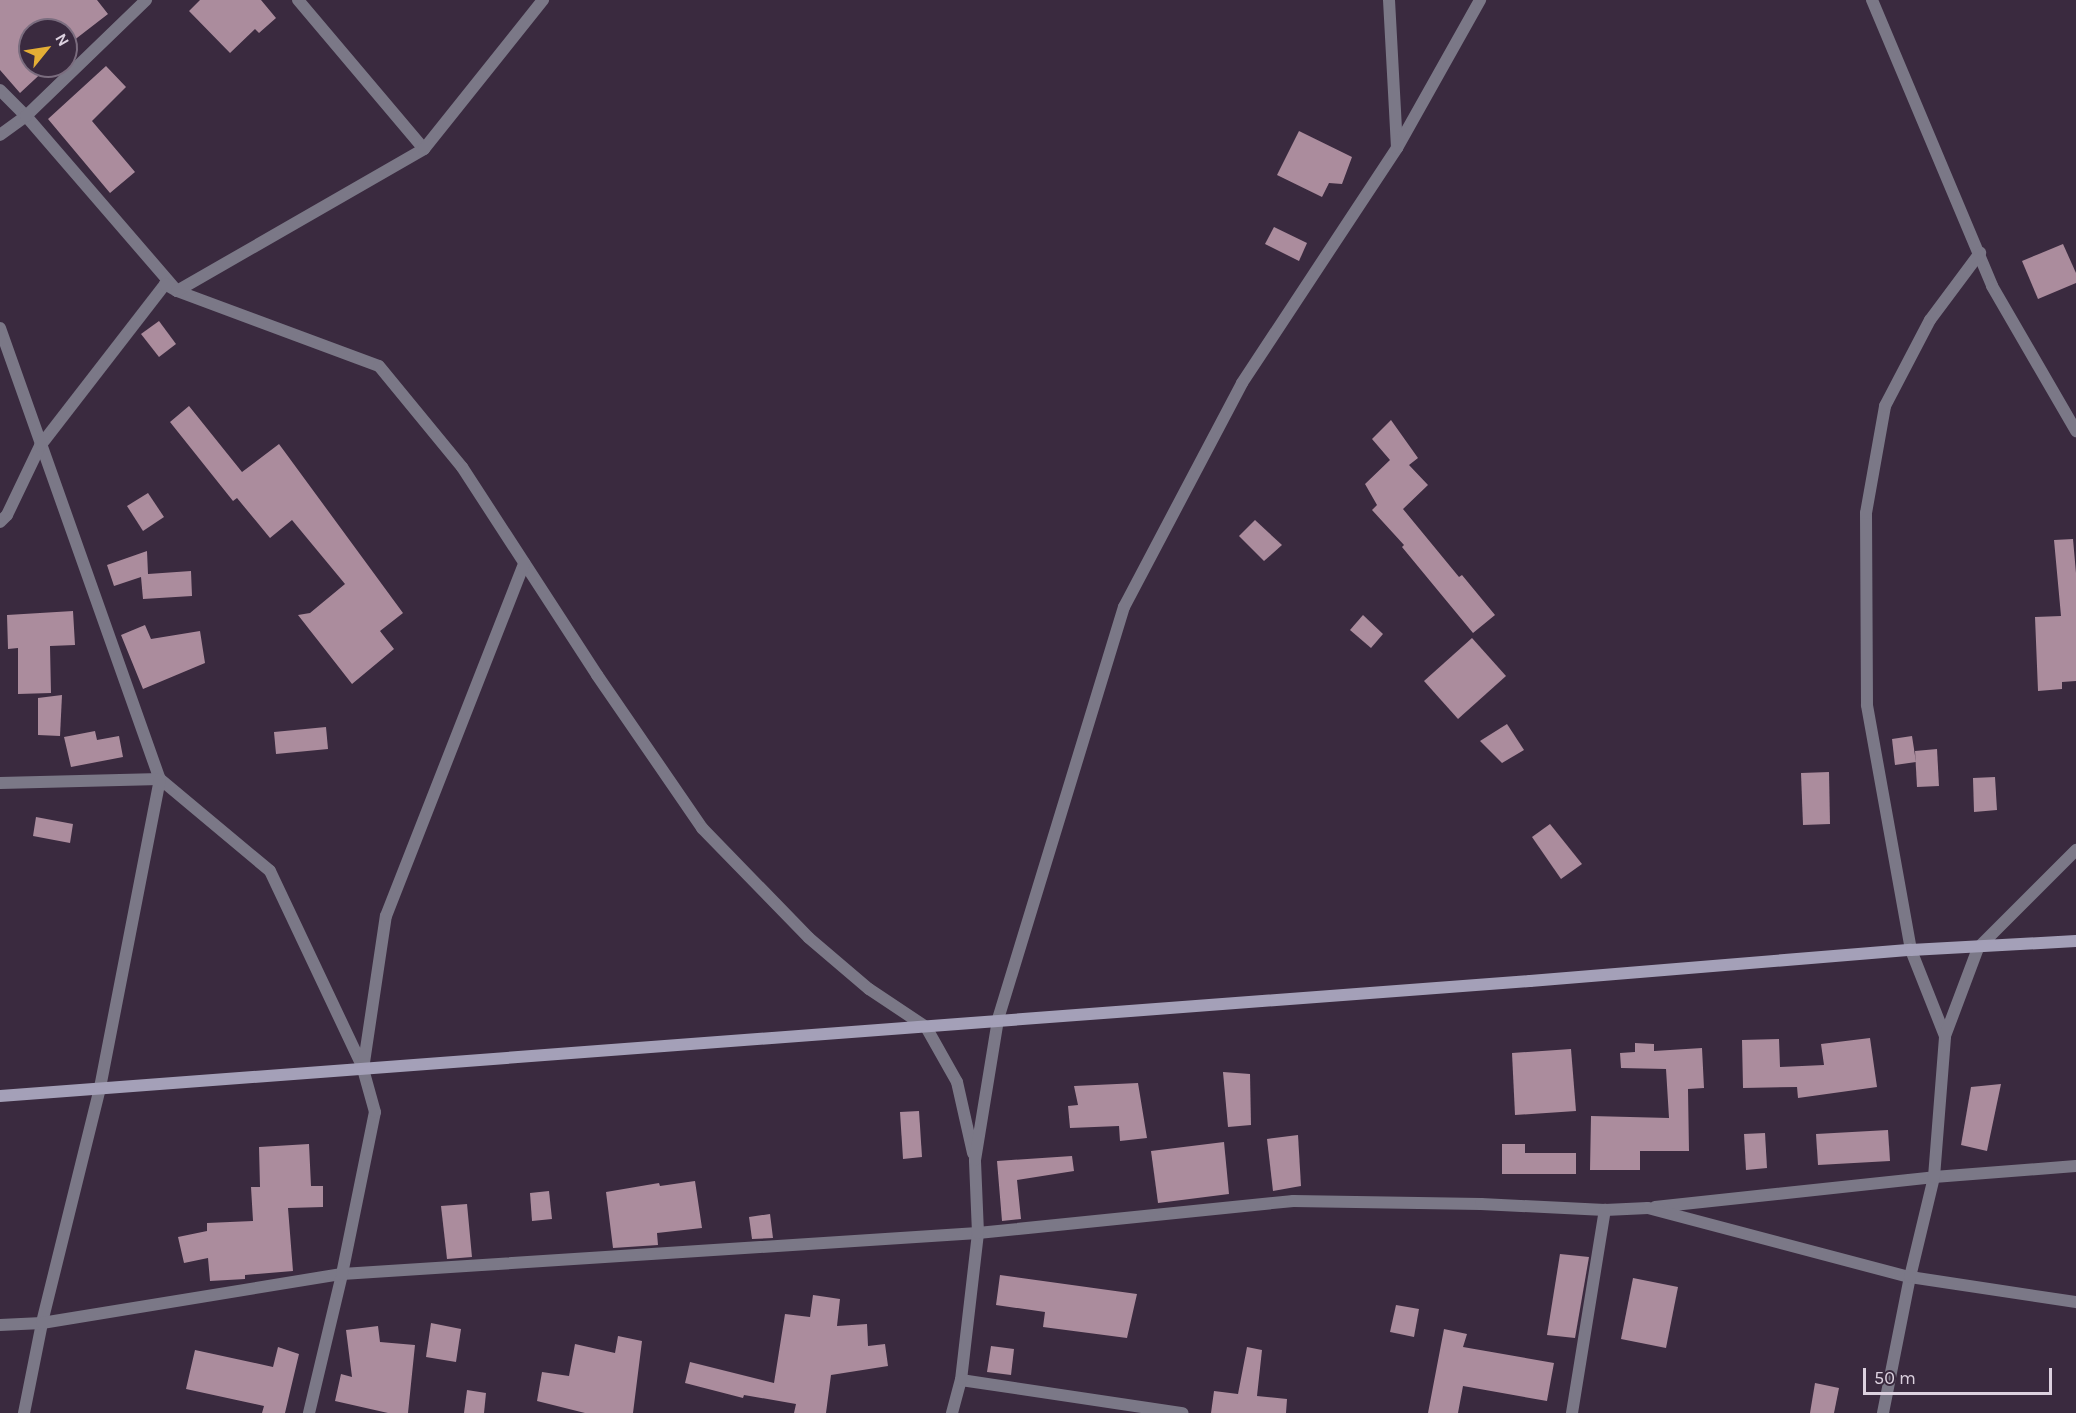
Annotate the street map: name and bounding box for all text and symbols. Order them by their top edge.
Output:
north arrow [18,18,78,78]
text: N [51,30,73,49]
scale bar [1866,1356,2055,1394]
text: 50 m [1874,1367,1916,1389]

